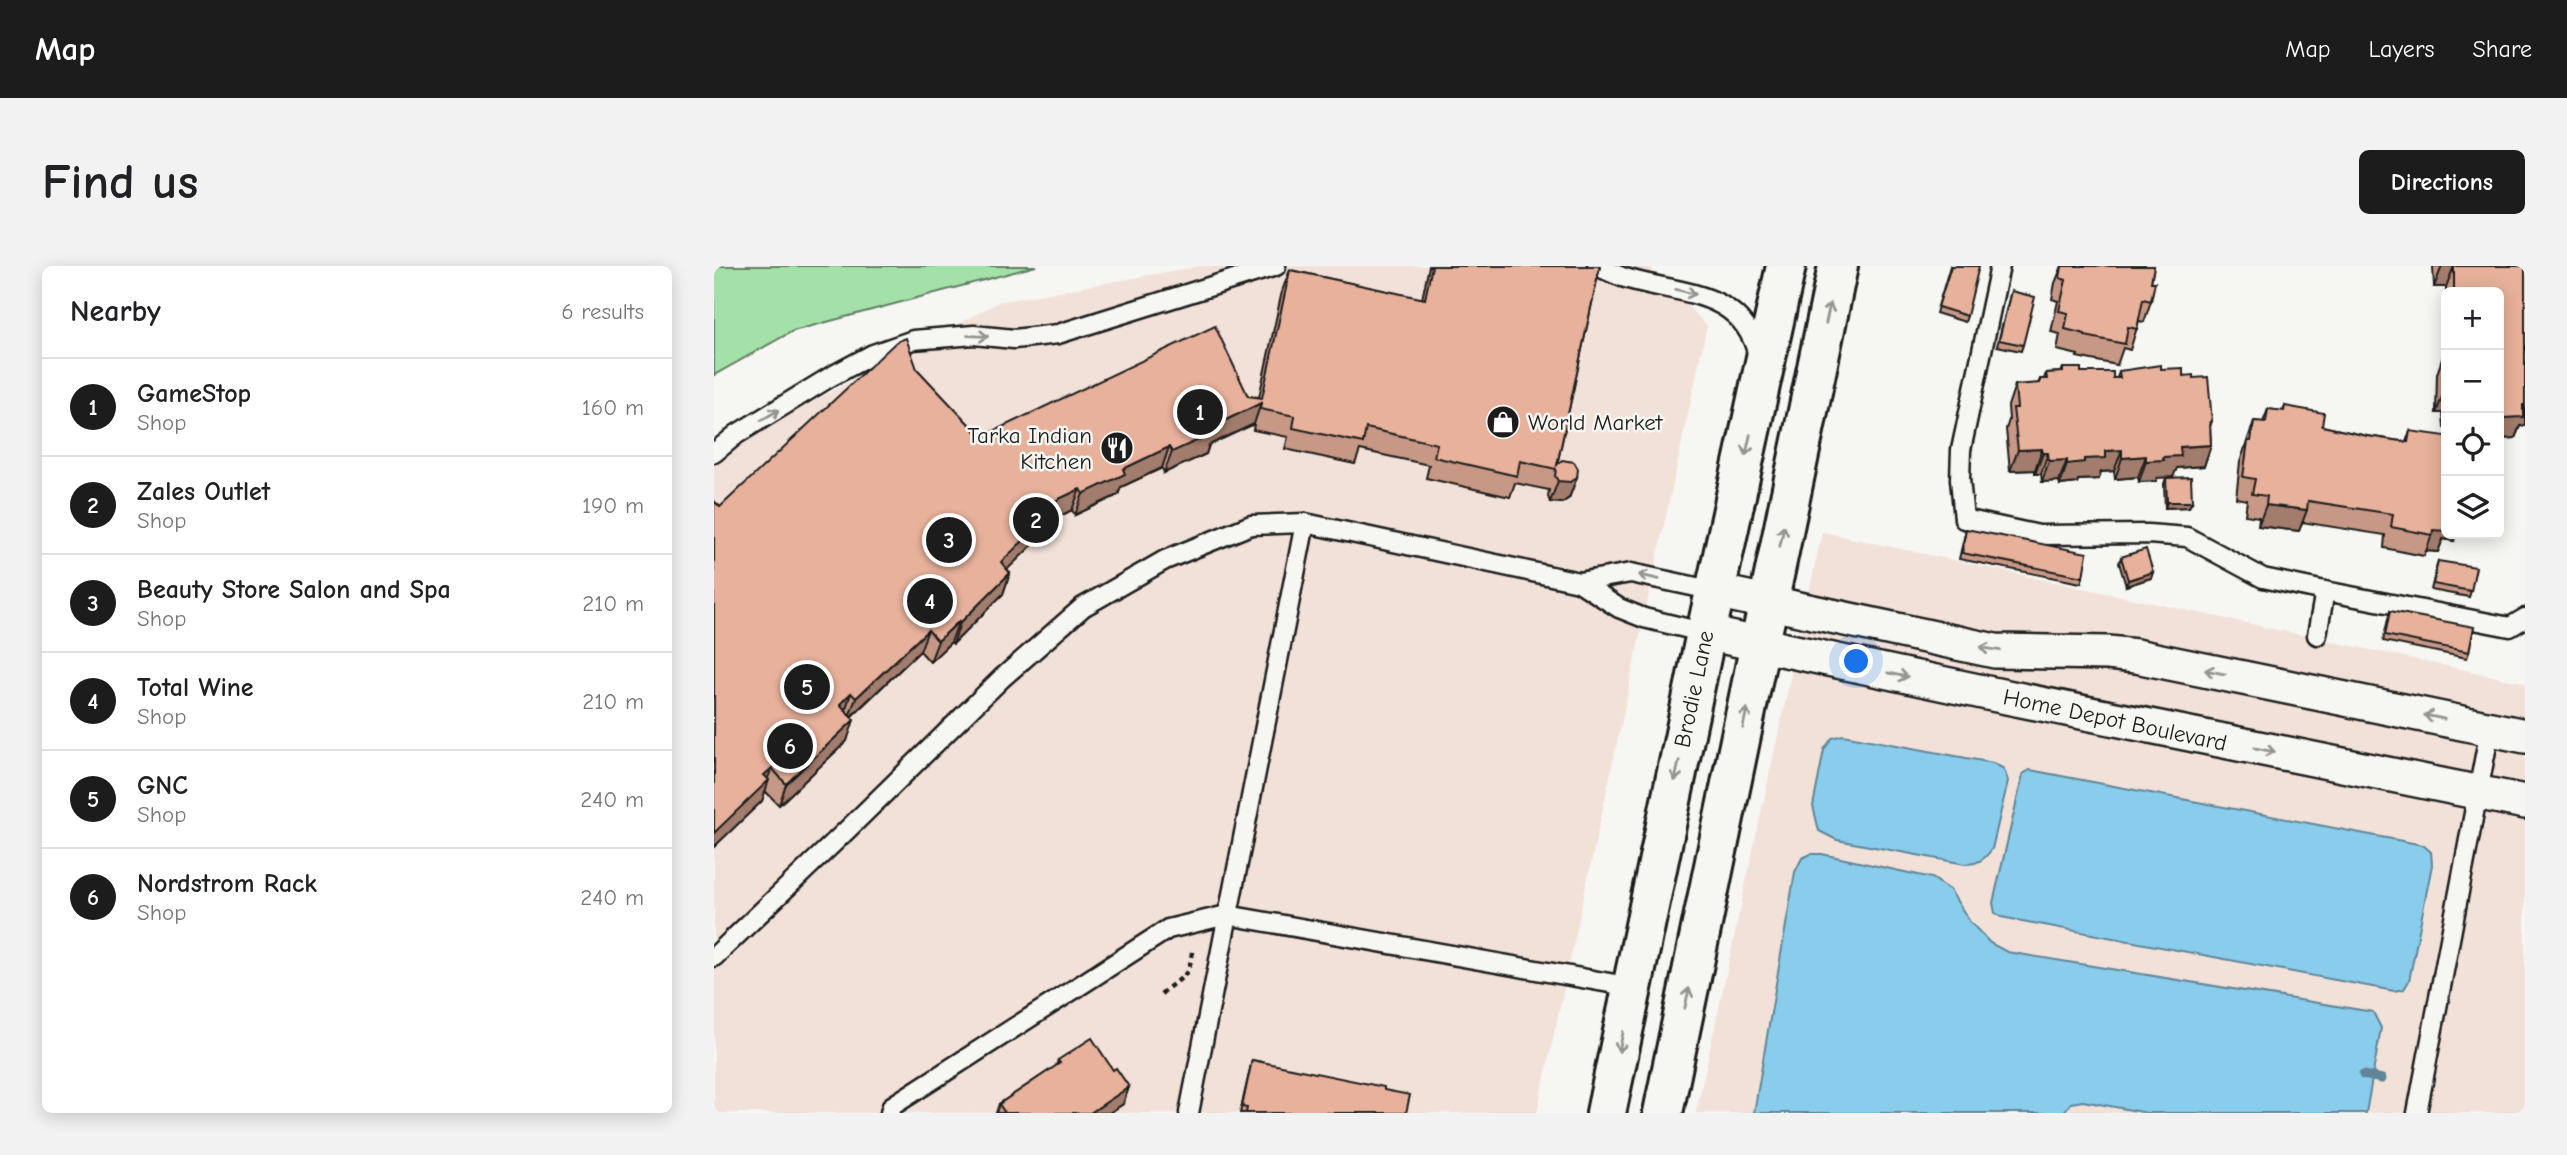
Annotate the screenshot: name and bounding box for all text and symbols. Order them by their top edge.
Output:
text: Map [35,30,96,68]
text: Map [2285,35,2331,63]
text: Layers [2369,35,2434,63]
text: Share [2472,35,2532,63]
button: Directions [2359,150,2525,214]
text: Find us [42,154,198,210]
one-way arrow [1674,285,1697,299]
map controls [2441,287,2504,539]
button: + [2441,287,2504,350]
text: Nearby [70,294,161,329]
text: 6 results [561,298,644,325]
one-way arrow [1822,302,1836,325]
one-way arrow [966,329,989,342]
button: − [2441,350,2504,413]
text: GameStop [137,379,251,409]
pin: 1 [1177,386,1223,438]
text: 1 [88,394,98,421]
text: 160 m [582,394,644,421]
shop icon: World Market [1484,403,1522,441]
one-way arrow [759,407,779,421]
text: Shop [137,409,186,436]
place label: World Market [1528,409,1664,436]
button: locate [2441,413,2504,476]
place label: Tarka Indian Kitchen [967,422,1092,475]
restaurant icon: Tarka Indian Kitchen [1098,429,1136,467]
one-way arrow [1741,433,1755,456]
button: layers [2441,476,2504,539]
text: Zales Outlet [137,477,270,507]
text: 2 [87,492,99,519]
text: 190 m [582,492,644,519]
pin: 2 [1013,494,1059,546]
text: Shop [137,507,186,534]
pin: 3 [926,514,972,566]
one-way arrow [1776,525,1790,548]
one-way arrow [1638,569,1661,583]
text: Beauty Store Salon and Spa [137,575,451,605]
pin: 4 [907,575,953,627]
text: 3 [87,590,99,617]
text: 210 m [582,590,644,617]
text: Shop [137,605,186,632]
street label: Brodie Lane [1668,628,1720,750]
one-way arrow [1979,642,2002,655]
your location [1839,644,1873,678]
pin: 5 [784,661,830,713]
one-way arrow [2204,665,2227,679]
one-way arrow [1886,668,1909,682]
text: Total Wine [137,673,254,703]
street label: Home Depot Boulevard [2001,683,2229,757]
text: 4 [88,688,98,715]
text: 210 m [582,688,644,715]
text: Shop [137,703,186,730]
one-way arrow [1738,707,1752,730]
one-way arrow [2423,710,2446,724]
pin: 6 [767,720,813,772]
one-way arrow [2253,744,2276,758]
one-way arrow [1670,759,1684,782]
text: GNC [137,771,188,801]
text: 5 [87,786,99,813]
text: 240 m [580,786,644,813]
text: Shop [137,801,186,828]
text: Nordstrom Rack [137,869,317,899]
text: 6 [87,884,99,911]
text: 240 m [580,884,644,911]
text: Shop [137,899,186,926]
one-way arrow [1681,987,1694,1010]
one-way arrow [1613,1030,1627,1053]

